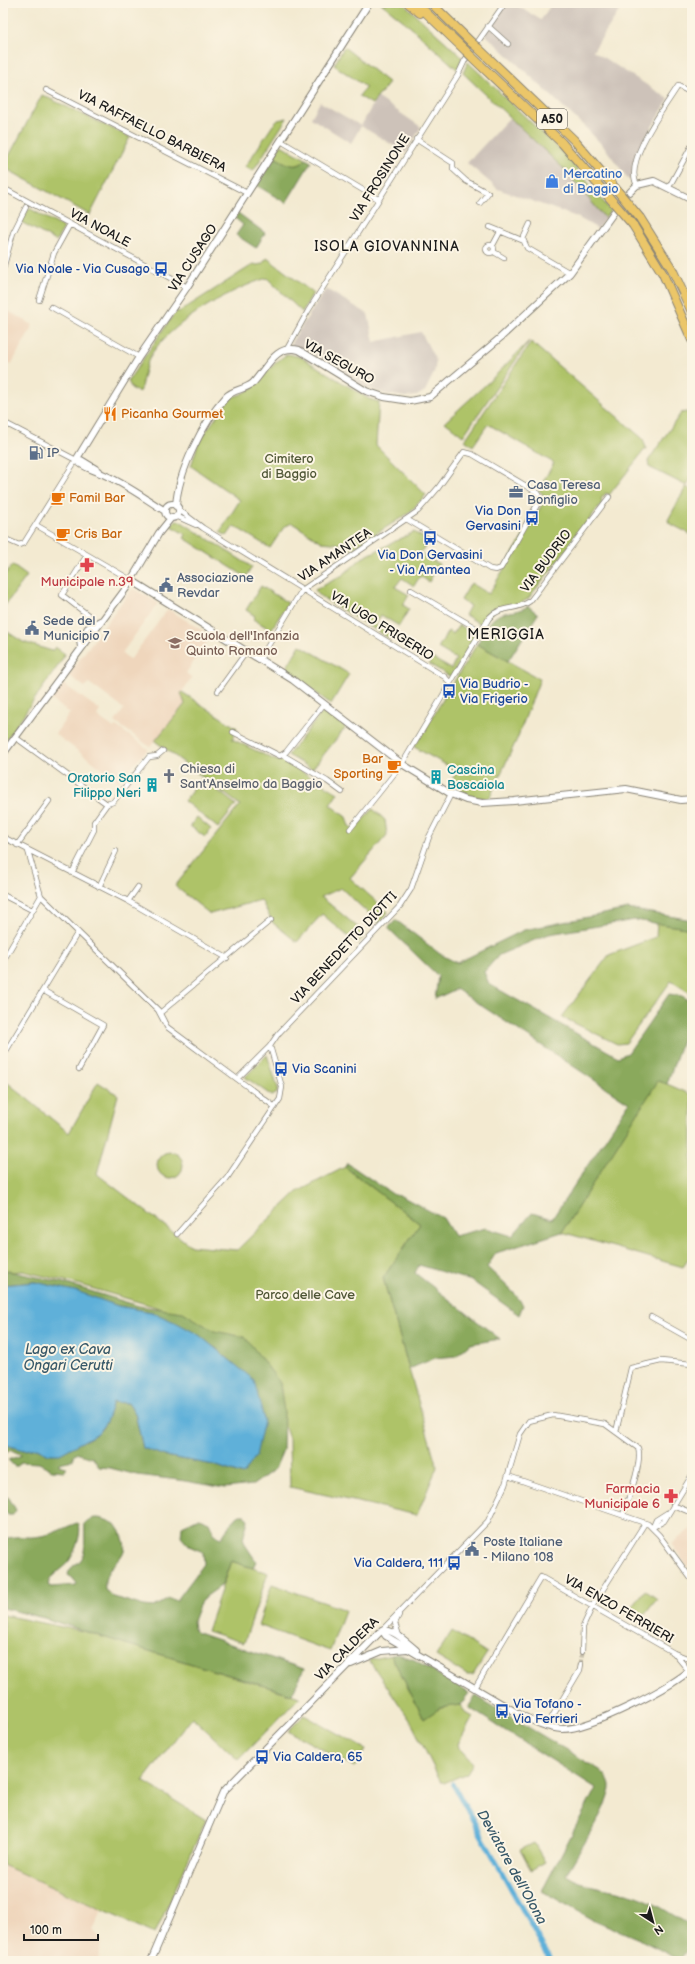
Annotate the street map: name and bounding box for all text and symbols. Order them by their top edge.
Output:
street label: VIA RAFFAELLO BARBIERA [75,86,229,176]
road number: A50 [537,109,567,129]
street label: VIA FROSINONE [347,131,414,225]
place label: Mercatino di Baggio [563,166,622,197]
shop icon: Mercatino di Baggio [544,173,560,189]
street label: VIA NOALE [67,205,134,251]
street label: VIA CUSAGO [165,221,221,295]
district label: ISOLA GIOVANNINA [314,238,460,255]
place label: Via Noale - Via Cusago [16,261,150,277]
bus stop icon: Via Noale - Via Cusago [153,261,169,277]
street label: VIA SEGURO [301,336,377,388]
restaurant icon: Picanha Gourmet [102,406,118,422]
place label: Picanha Gourmet [121,406,223,422]
fuel station icon: IP [28,445,44,461]
place label: IP [47,445,59,461]
park label: Cimitero di Baggio [261,451,317,482]
place label: Casa Teresa Bonfiglio [527,477,601,508]
office icon: Casa Teresa Bonfiglio [508,484,524,500]
cafe icon: Famil Bar [50,490,66,506]
place label: Famil Bar [69,490,125,506]
place label: Via Don Gervasini [466,503,521,534]
bus stop icon: Via Don Gervasini [524,510,540,526]
street label: VIA AMANTEA [295,525,375,585]
cafe icon: Cris Bar [55,526,71,542]
place label: Cris Bar [74,526,122,542]
street label: VIA BUDRIO [517,526,575,596]
bus stop icon: Via Don Gervasini - Via Amantea [422,530,438,546]
place label: Via Don Gervasini - Via Amantea [378,547,482,578]
pharmacy icon: Municipale n.39 [79,557,95,573]
place label: Associazione Revdar [177,570,254,601]
place label: Municipale n.39 [40,574,134,590]
public building icon: Associazione Revdar [158,577,174,593]
street label: VIA UGO FRIGERIO [327,588,437,664]
place label: Sede del Municipio 7 [43,613,110,644]
public building icon: Sede del Municipio 7 [24,620,40,636]
district label: MERIGGIA [467,626,545,643]
place label: Scuola dell'Infanzia Quinto Romano [186,628,299,659]
school or university icon: Scuola dell'Infanzia Quinto Romano [167,635,183,651]
place label: Via Budrio - Via Frigerio [460,676,529,707]
bus stop icon: Via Budrio - Via Frigerio [441,683,457,699]
place label: Bar Sporting [334,751,383,782]
cafe icon: Bar Sporting [386,758,402,774]
place label: Chiesa di Sant'Anselmo da Baggio [180,761,323,792]
place label: Cascina Boscaiola [447,762,505,793]
church icon: Chiesa di Sant'Anselmo da Baggio [161,768,177,784]
building icon: Cascina Boscaiola [428,769,444,785]
place label: Oratorio San Filippo Neri [67,770,141,801]
building icon: Oratorio San Filippo Neri [144,777,160,793]
street label: VIA BENEDETTO DIOTTI [288,888,400,1008]
bus stop icon: Via Scanini [273,1061,289,1077]
place label: Via Scanini [292,1061,357,1077]
park label: Parco delle Cave [255,1287,355,1303]
water label: Lago ex Cava Ongari Cerutti [23,1341,113,1374]
place label: Farmacia Municipale 6 [584,1481,660,1512]
pharmacy icon: Farmacia Municipale 6 [663,1488,679,1504]
place label: Poste Italiane - Milano 108 [483,1534,563,1565]
public building icon: Poste Italiane - Milano 108 [464,1541,480,1557]
place label: Via Caldera, 111 [354,1555,443,1571]
bus stop icon: Via Caldera, 111 [446,1555,462,1571]
street label: VIA ENZO FERRIERI [562,1571,676,1647]
street label: VIA CALDERA [312,1614,382,1684]
place label: Via Tofano - Via Ferrieri [513,1696,582,1727]
bus stop icon: Via Tofano - Via Ferrieri [494,1703,510,1719]
bus stop icon: Via Caldera, 65 [254,1749,270,1765]
place label: Via Caldera, 65 [273,1749,363,1765]
water label: Deviatore dell'Olona [473,1807,551,1927]
north arrow [633,1902,673,1942]
scale bar [24,1916,98,1942]
text: N [651,1922,666,1937]
text: 100 m [30,1923,62,1938]

